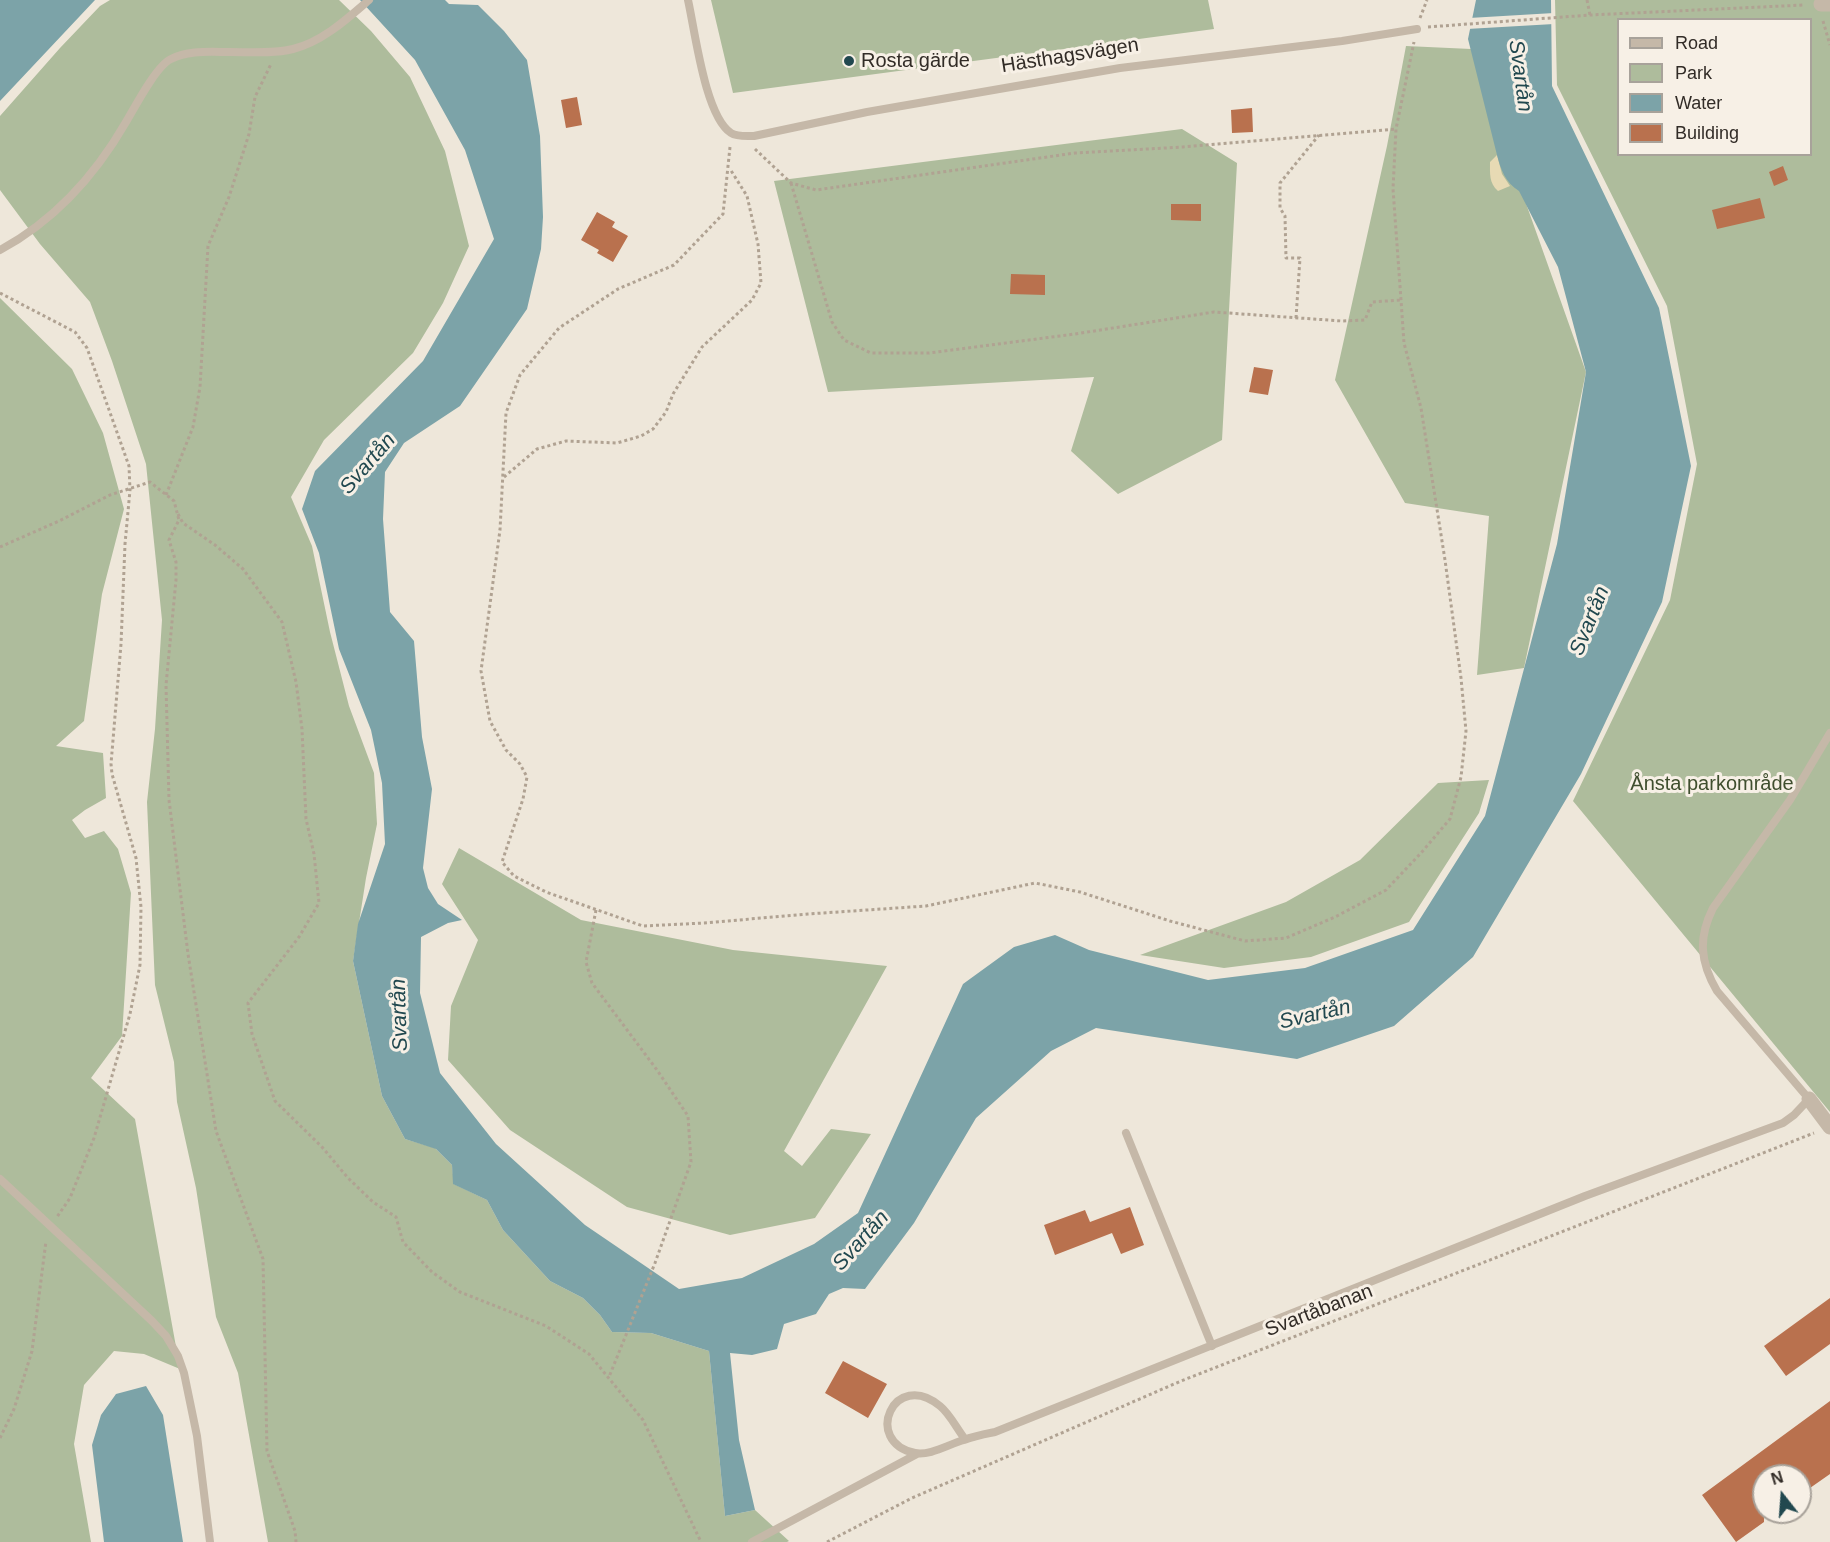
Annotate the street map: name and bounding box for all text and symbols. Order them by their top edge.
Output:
legend [1617,18,1812,156]
street label: Hästhagsvägen [999,33,1141,79]
text: Road [1675,33,1718,53]
water label: Svartån [1502,38,1538,114]
place label: Rosta gärde [861,49,970,73]
marker: Rosta gärde [842,54,856,68]
text: Park [1675,63,1712,83]
text: Water [1675,93,1722,113]
text: Building [1675,123,1739,143]
water label: Svartån [335,428,401,500]
water label: Svartån [1565,583,1615,659]
park label: Ånsta parkområde [1630,772,1794,796]
water label: Svartån [386,978,414,1052]
water label: Svartån [1277,995,1353,1035]
water label: Svartån [827,1206,895,1276]
street label: Svartåbanan [1262,1279,1376,1343]
north arrow [1752,1464,1812,1524]
text: N [1769,1468,1785,1488]

